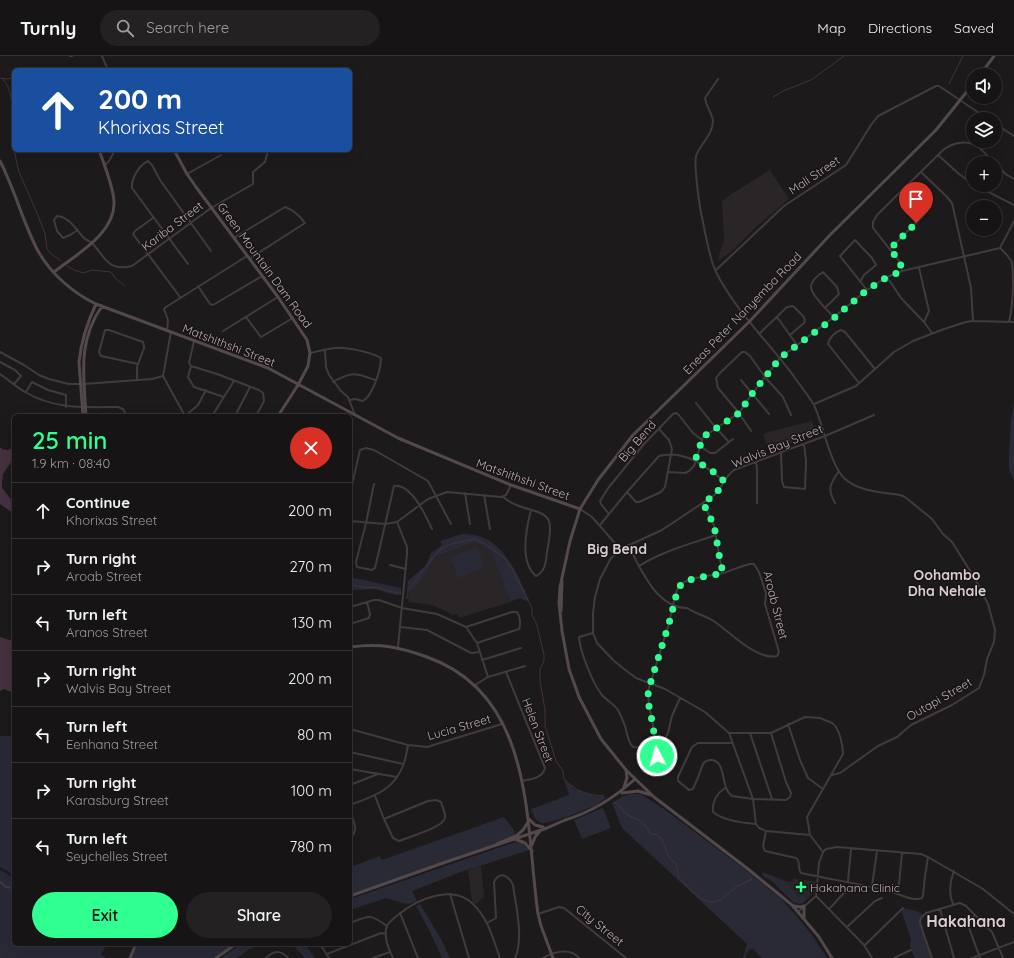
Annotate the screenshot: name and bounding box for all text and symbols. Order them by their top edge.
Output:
search box [100,10,380,46]
text: Turnly [20,16,76,40]
icon: search [114,17,136,39]
text: Search here [146,18,229,37]
text: Map [817,19,846,37]
text: Directions [868,19,932,37]
text: Saved [954,19,994,37]
map controls [966,68,1002,236]
button: sound [966,68,1002,104]
text: 200 m [98,81,182,116]
icon: ahead [32,84,84,136]
button: layers [966,112,1002,148]
text: Khorixas Street [98,116,224,139]
street label: Mali Street [786,152,842,198]
button: + [966,156,1002,192]
pin [899,182,933,223]
icon: arrive [905,188,927,210]
street label: Kariba Street [138,198,206,254]
street label: Green Mountain Dam Road [214,199,316,331]
button: − [966,200,1002,236]
street label: Eneas Peter Nanyemba Road [680,249,804,377]
street label: Matshithshi Street [180,320,278,370]
street label: Big Bend [615,417,659,465]
street label: Walvis Bay Street [729,421,825,471]
text: 25 min [32,425,108,455]
button: close [290,427,332,469]
text: 1.9 km · 08:40 [32,455,110,471]
street label: Matshithshi Street [474,455,572,503]
text: Continue [66,493,130,512]
icon: ahead [32,500,54,522]
text: 200 m [288,501,332,520]
text: Khorixas Street [66,512,157,528]
district label: Big Bend [587,540,647,558]
text: Turn right [66,549,137,568]
icon: right [32,556,54,578]
text: 270 m [290,557,332,576]
district label: Oohambo Dha Nehale [908,566,986,600]
text: Aroab Street [66,568,142,584]
street label: Aroab Street [760,569,792,641]
text: Turn left [66,605,128,624]
icon: left [32,612,54,634]
text: 130 m [292,613,332,632]
text: Aranos Street [66,624,148,640]
text: Turn right [66,661,137,680]
icon: right [32,668,54,690]
text: 200 m [288,669,332,688]
street label: Outapi Street [904,674,974,724]
text: Walvis Bay Street [66,680,171,696]
street label: Helen Street [519,696,557,764]
street label: Lucia Street [426,711,492,743]
text: Turn left [66,717,128,736]
icon: left [32,724,54,746]
text: 80 m [297,725,332,744]
position arrow [636,735,678,777]
text: Eenhana Street [66,736,158,752]
text: Turn right [66,773,137,792]
icon: right [32,780,54,802]
text: 100 m [291,781,332,800]
text: Karasburg Street [66,792,169,808]
text: Turn left [66,829,128,848]
icon: left [32,836,54,858]
text: 780 m [290,837,332,856]
text: Seychelles Street [66,848,168,864]
place label: Hakahana Clinic [810,880,900,895]
marker: Hakahana Clinic [795,881,807,893]
button: Exit [32,892,178,938]
button: Share [186,892,332,938]
street label: City Street [573,901,627,949]
district label: Hakahana [926,911,1006,931]

